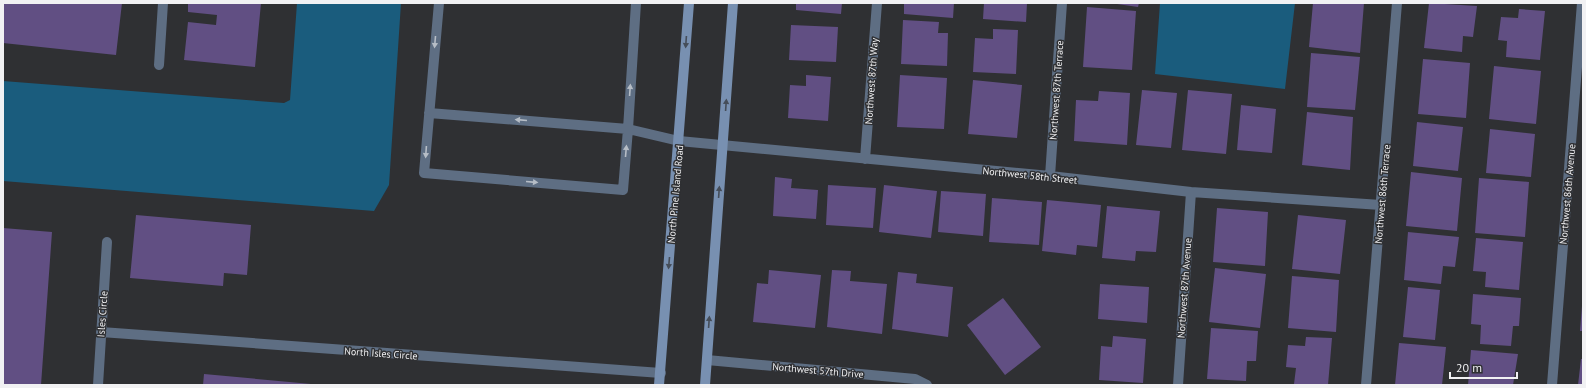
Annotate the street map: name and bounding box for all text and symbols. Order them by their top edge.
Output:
one-way arrow [432,36,439,48]
one-way arrow [682,36,689,48]
street label: Northwest 87th Way [862,37,881,125]
street label: Northwest 87th Terrace [1047,40,1066,140]
one-way arrow [627,84,634,96]
one-way arrow [722,99,729,111]
one-way arrow [515,117,527,124]
street label: Northwest 86th Avenue [1557,143,1578,245]
street label: North Pine Island Road [665,144,686,244]
street label: Northwest 86th Terrace [1372,144,1393,244]
one-way arrow [623,145,629,157]
one-way arrow [423,146,429,158]
street label: Northwest 58th Street [982,164,1079,187]
one-way arrow [526,179,538,186]
one-way arrow [716,186,723,198]
street label: Northwest 87th Avenue [1175,238,1194,339]
one-way arrow [666,257,673,269]
street label: Isles Circle [94,290,111,338]
one-way arrow [706,316,713,328]
street label: North Isles Circle [344,344,418,363]
scale bar [1450,354,1517,380]
street label: Northwest 57th Drive [772,360,864,381]
text: 20 m [1456,360,1482,375]

